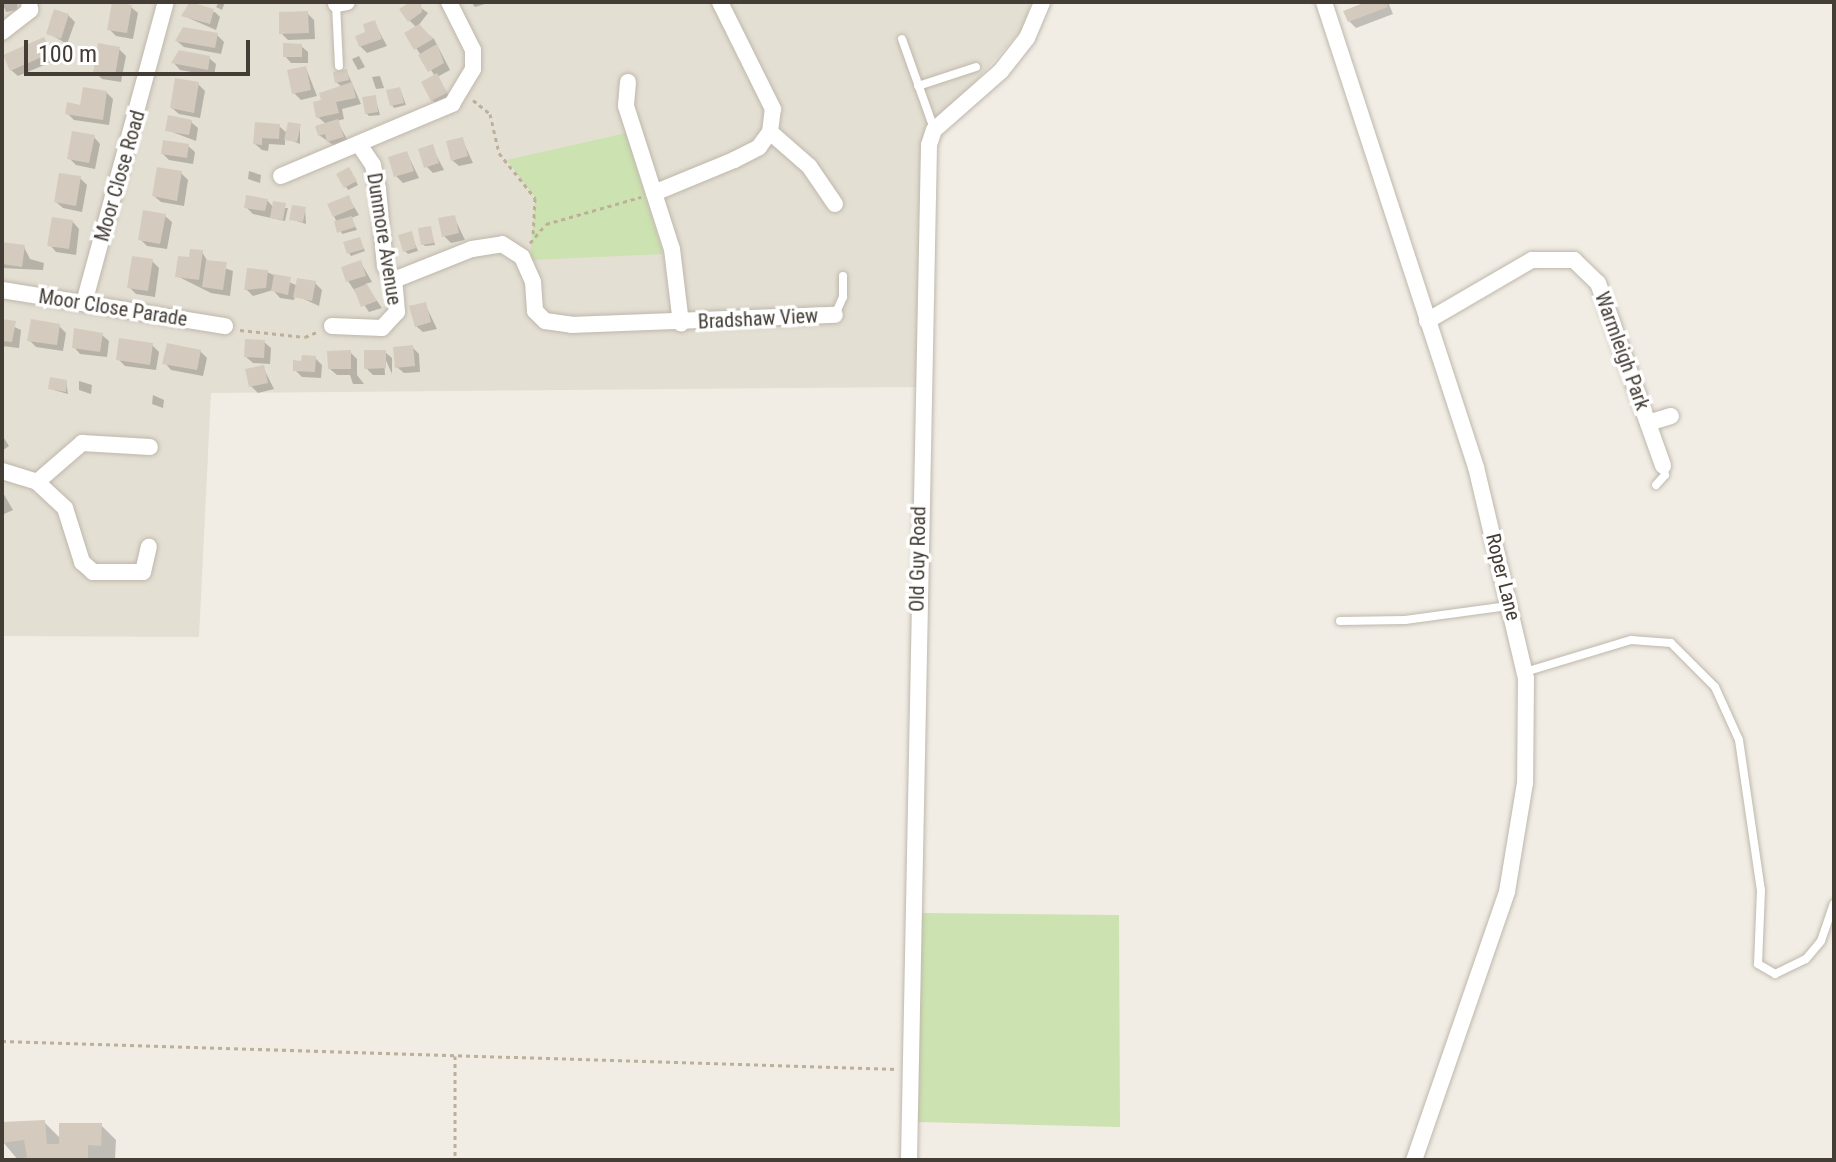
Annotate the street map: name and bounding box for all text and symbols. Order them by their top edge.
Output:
scale bar [28,24,254,74]
text: 100 m [38,40,97,68]
street label: Moor Close Road [90,108,150,244]
street label: Dunmore Avenue [362,171,406,307]
street label: Moor Close Parade [37,284,189,332]
street label: Warmleigh Park [1590,289,1654,413]
street label: Bradshaw View [697,304,819,334]
street label: Old Guy Road [905,506,931,612]
street label: Roper Lane [1481,531,1525,623]

